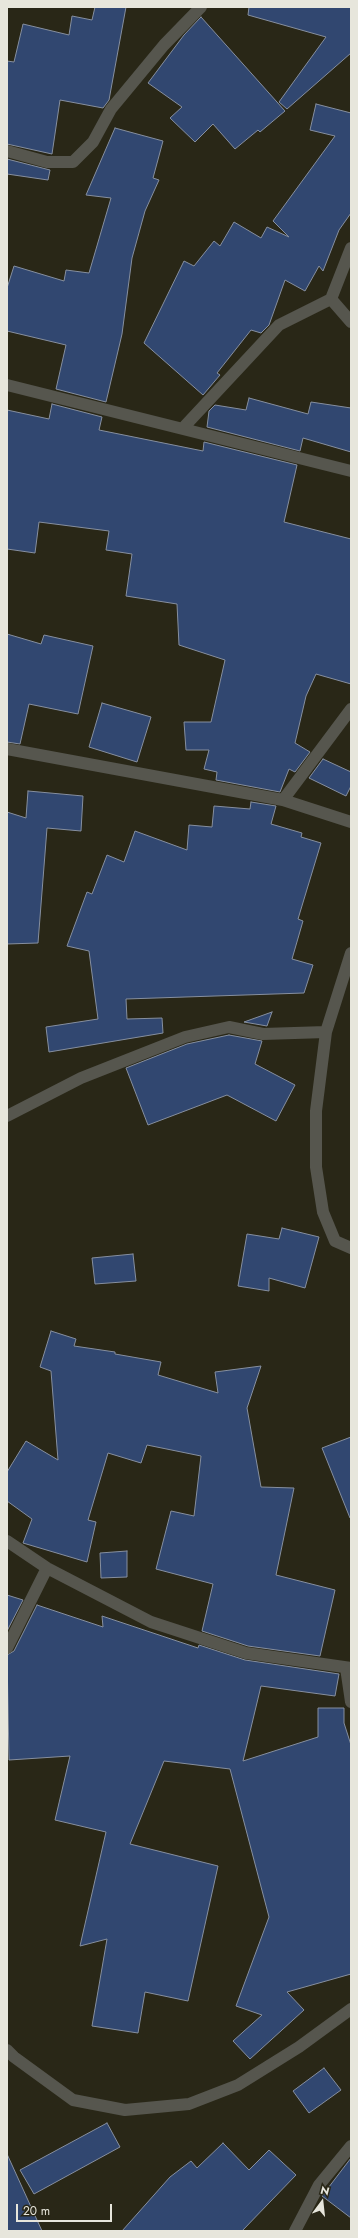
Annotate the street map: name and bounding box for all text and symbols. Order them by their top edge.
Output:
north arrow [302,2182,342,2222]
text: N [319,2182,331,2199]
scale bar [18,2196,114,2222]
text: 20 m [23,2202,50,2220]

